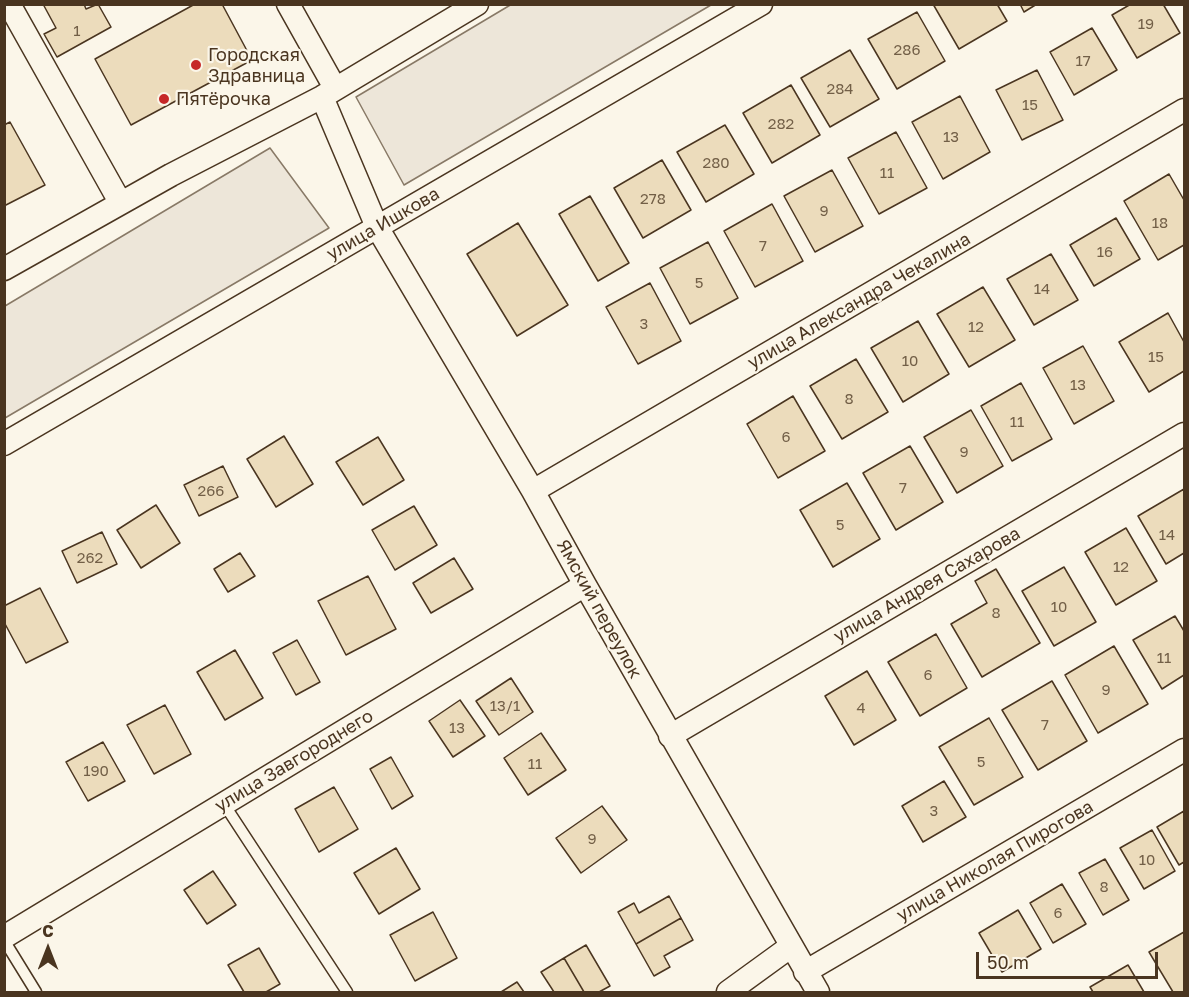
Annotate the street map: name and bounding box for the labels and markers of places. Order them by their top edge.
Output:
place label: Городская Здравница [208,44,305,86]
marker: Городская Здравница [189,58,203,72]
place label: Пятёрочка [176,88,271,110]
marker: Пятёрочка [157,92,171,106]

